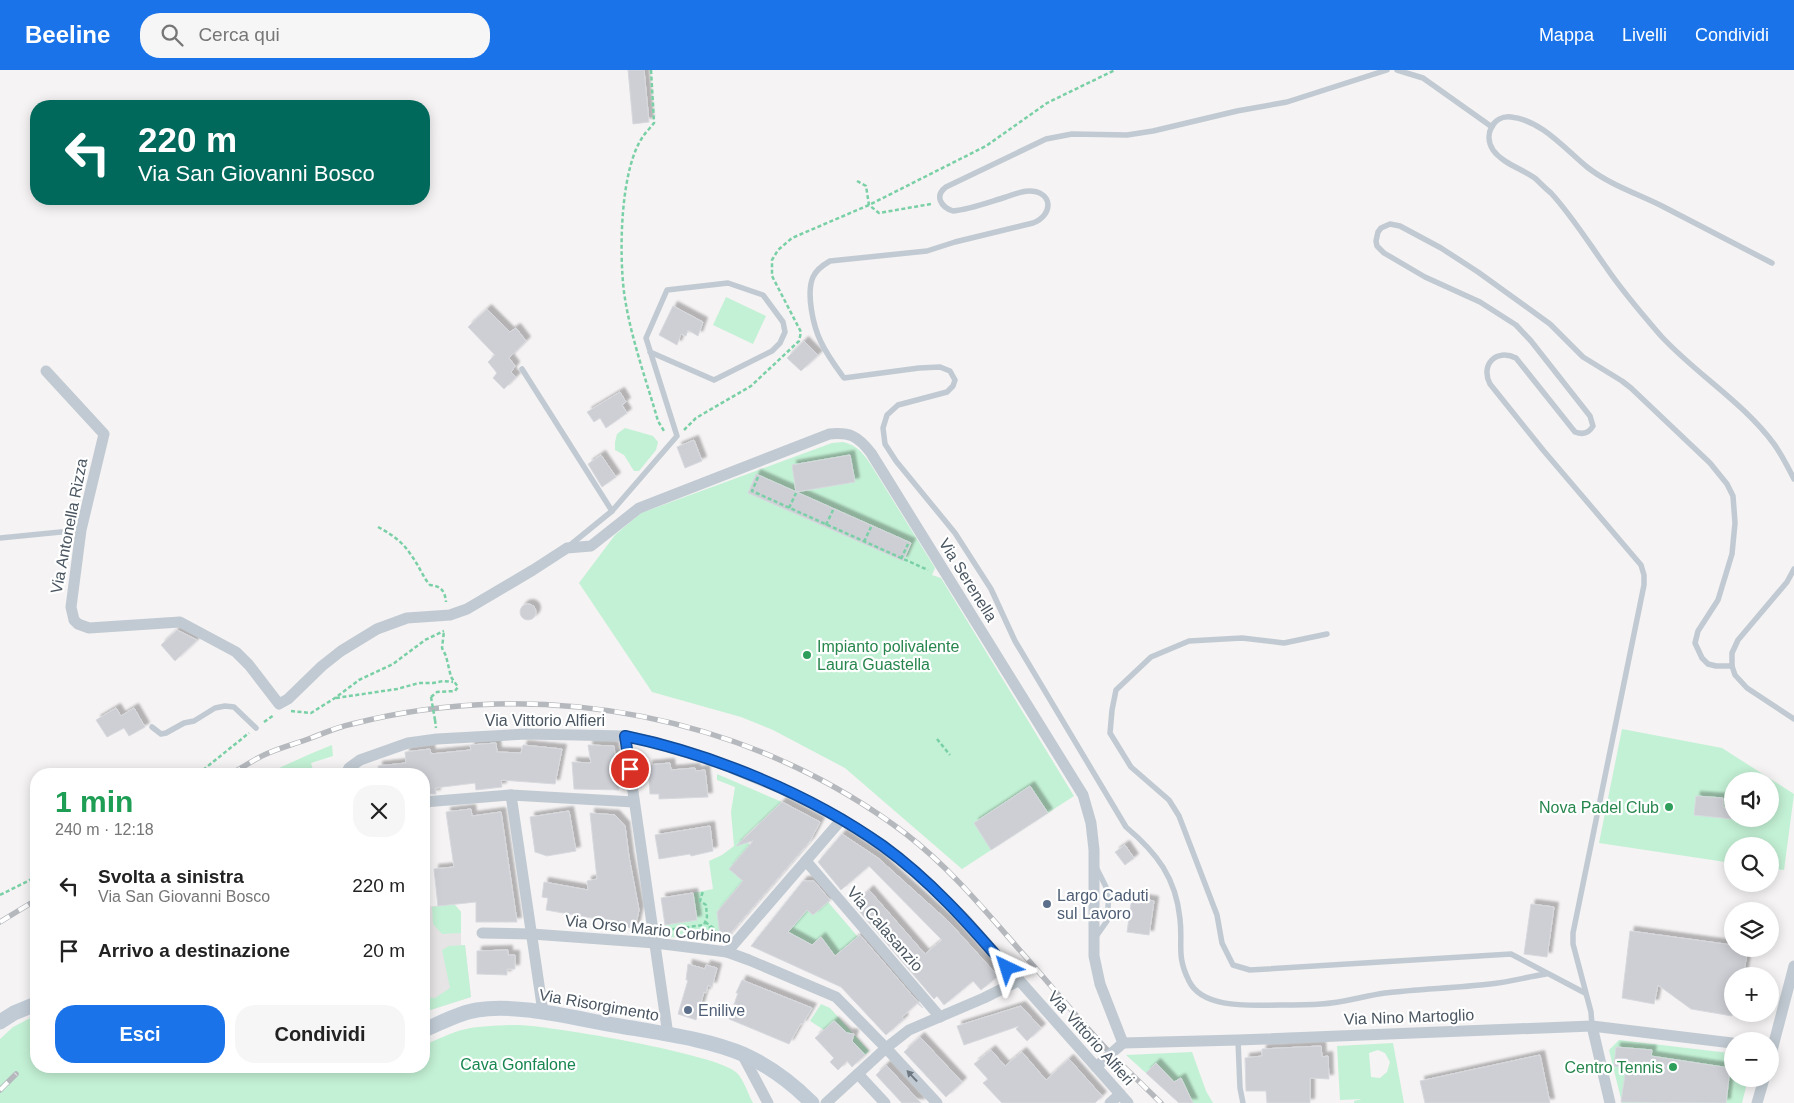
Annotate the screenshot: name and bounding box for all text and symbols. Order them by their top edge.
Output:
search box [140,13,490,58]
text: Beeline [25,21,110,48]
icon: search [158,21,186,49]
text: Cerca qui [198,24,280,45]
text: Mappa [1539,25,1594,45]
text: Livelli [1622,25,1667,45]
text: Condividi [1695,25,1769,45]
icon: left [55,120,120,185]
text: 220 m [138,120,237,159]
text: Via San Giovanni Bosco [138,161,375,186]
street label: Via Antonella Rizza [48,457,90,595]
street label: Via Serenella [936,535,1000,625]
place label: Impianto polivalente Laura Guastella [817,638,959,673]
marker: Impianto polivalente Laura Guastella [801,649,813,661]
street label: Via Vittorio Alfieri [485,712,605,729]
pin [609,748,651,790]
icon: arrive [616,755,644,783]
map controls [1724,772,1779,1087]
button: sound [1724,772,1779,827]
text: 1 min [55,785,133,818]
button: close [353,785,405,837]
place label: Nova Padel Club [1539,799,1659,816]
marker: Nova Padel Club [1663,801,1675,813]
text: 240 m · 12:18 [55,821,154,838]
button: search [1724,837,1779,892]
text: Svolta a sinistra [98,866,244,887]
icon: left [55,872,83,900]
text: 220 m [352,875,405,896]
street label: Via Calasanzio [844,883,926,975]
place label: Largo Caduti sul Lavoro [1057,887,1149,922]
text: Via San Giovanni Bosco [98,888,270,905]
marker: Largo Caduti sul Lavoro [1041,898,1053,910]
button: layers [1724,902,1779,957]
street label: Via Orso Mario Corbino [564,912,732,946]
icon: arrive [55,937,83,965]
text: Arrivo a destinazione [98,940,290,961]
text: 20 m [363,940,405,961]
position arrow [980,941,1032,993]
button: + [1724,967,1779,1022]
street label: Via Risorgimento [538,986,660,1024]
street label: Via Vittorio Alfieri [1044,988,1138,1088]
place label: Enilive [698,1002,745,1019]
marker: Enilive [682,1004,694,1016]
button: Esci [55,1005,225,1063]
button: Condividi [235,1005,405,1063]
street label: Via Nino Martoglio [1344,1006,1475,1028]
button: − [1724,1032,1779,1087]
park label: Cava Gonfalone [460,1056,576,1073]
place label: Centro Tennis [1565,1059,1663,1076]
marker: Centro Tennis [1667,1061,1679,1073]
one-way arrow [906,1070,918,1082]

